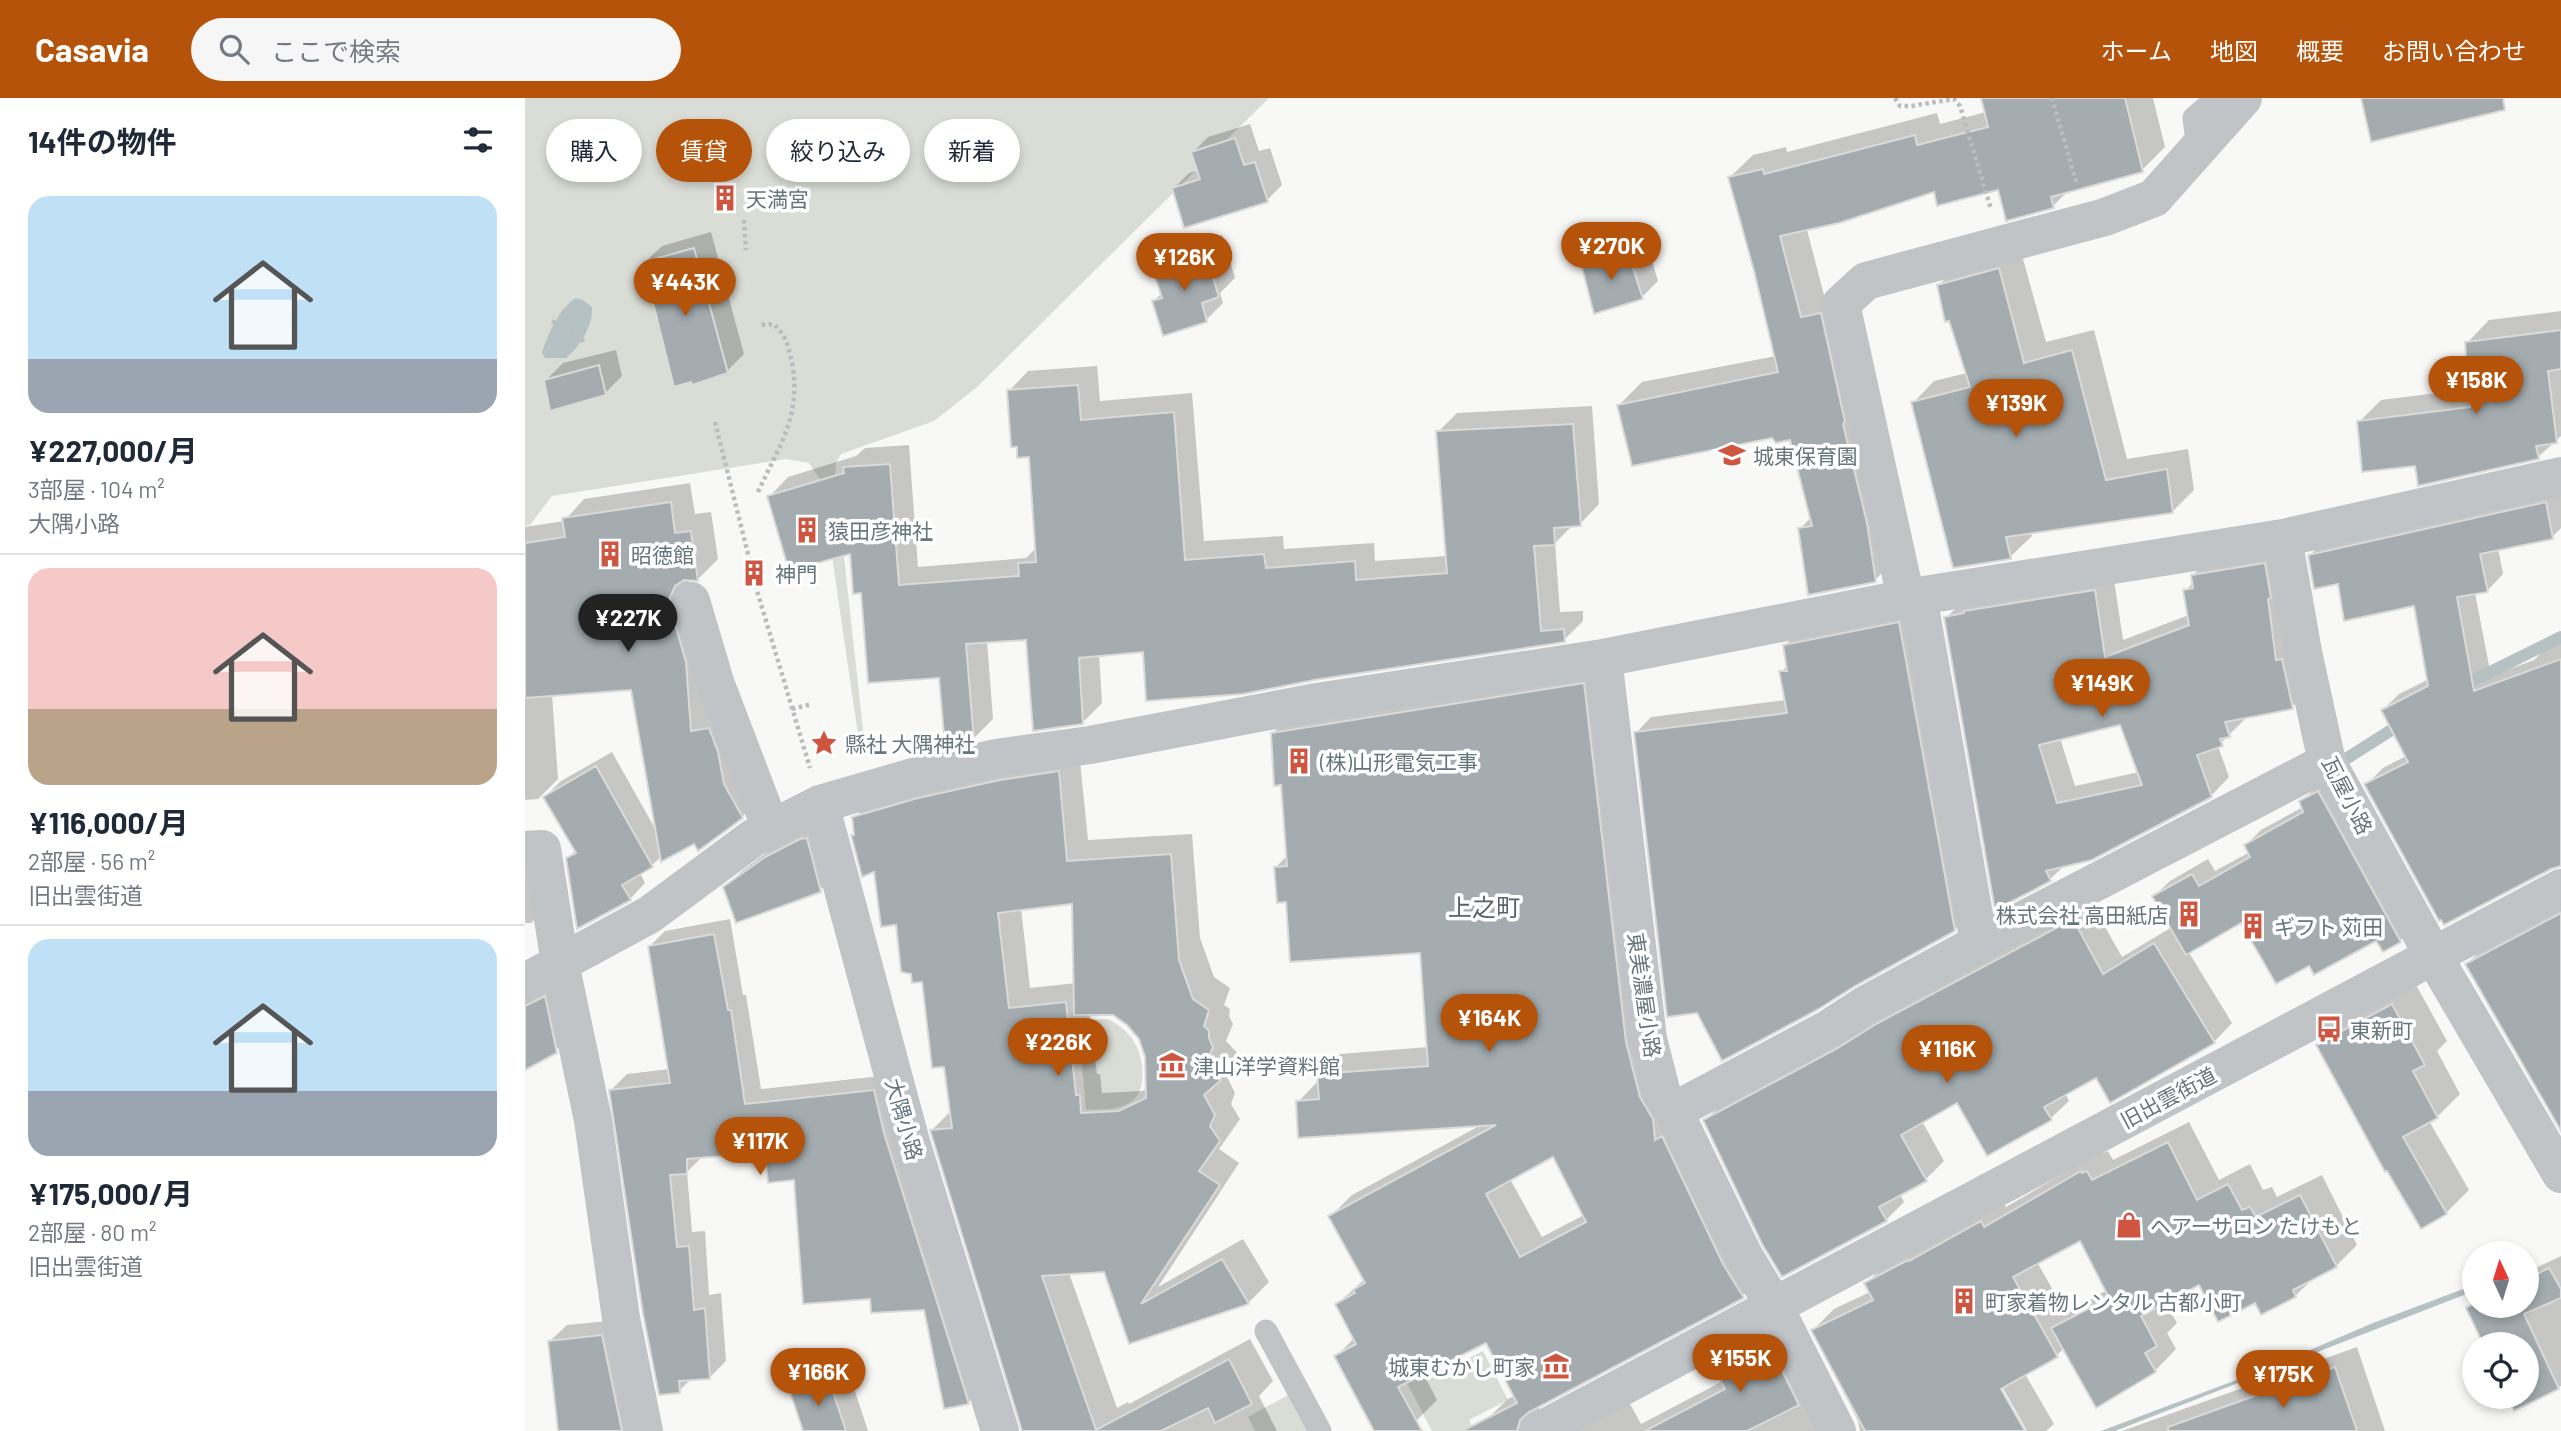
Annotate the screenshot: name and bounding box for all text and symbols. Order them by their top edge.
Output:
search box [191,18,681,81]
text: Casavia [35,29,149,69]
icon: search [215,30,253,68]
text: ここで検索 [271,35,401,66]
text: ホーム [2101,36,2172,65]
text: 地図 [2210,36,2258,65]
text: 概要 [2296,36,2344,65]
text: お問い合わせ [2382,36,2526,65]
chip: 購入 [546,119,642,182]
chip: 賃貸 [656,119,752,182]
chip: 絞り込み [766,119,910,182]
chip: 新着 [924,119,1020,182]
icon: filters [459,121,497,159]
text: 14件の物件 [28,123,177,159]
building icon: 天満宮 [710,183,740,213]
place label: 天満宮 [746,186,809,211]
pin: ¥270K [1562,222,1660,282]
text: ¥270K [1577,231,1645,259]
pin: ¥126K [1135,234,1233,293]
icon: home [200,242,326,368]
text: ¥126K [1152,242,1216,270]
pin: ¥443K [636,258,734,318]
text: ¥443K [650,267,720,295]
pin: ¥158K [2427,356,2525,416]
text: ¥158K [2444,365,2508,393]
pin: ¥139K [1967,380,2065,439]
text: ¥139K [1985,388,2047,416]
text: ¥227,000/月 [28,432,198,468]
school or university icon: 城東保育園 [1717,440,1747,470]
place label: 城東保育園 [1753,443,1858,468]
text: 3部屋 · 104 m² [28,475,165,503]
text: 大隅小路 [28,509,120,537]
building icon: 猿田彦神社 [792,515,822,545]
place label: 猿田彦神社 [828,518,933,543]
building icon: 昭徳館 [595,539,625,569]
place label: 昭徳館 [631,542,694,567]
building icon: 神門 [739,558,769,588]
place label: 神門 [775,561,817,586]
pin: ¥227K [579,594,677,654]
text: ¥227K [594,603,662,631]
icon: home [200,614,326,740]
pin: ¥149K [2053,660,2151,719]
text: ¥149K [2070,668,2134,696]
place icon: 縣社 大隅神社 [809,728,839,758]
place label: 縣社 大隅神社 [845,731,975,756]
building icon: (株)山形電気工事 [1284,746,1314,776]
place label: (株)山形電気工事 [1319,749,1478,774]
street label: 瓦屋小路 [2318,752,2378,838]
text: ¥116,000/月 [28,804,189,840]
text: 2部屋 · 56 m² [28,847,155,875]
text: 旧出雲街道 [28,881,143,909]
district label: 上之町 [1448,892,1520,921]
building icon: 株式会社 高田紙店 [2174,899,2204,929]
place label: 株式会社 高田紙店 [1996,902,2168,927]
building icon: ギフト 苅田 [2238,911,2268,941]
place label: ギフト 苅田 [2274,914,2383,939]
street label: 東美濃屋小路 [1624,931,1666,1059]
icon: home [200,985,326,1111]
pin: ¥164K [1440,995,1538,1054]
text: ¥164K [1457,1003,1521,1031]
bus stop icon: 東新町 [2314,1014,2344,1044]
place label: 東新町 [2350,1017,2413,1042]
pin: ¥226K [1009,1018,1107,1078]
pin: ¥116K [1898,1026,1996,1085]
text: ¥226K [1024,1027,1092,1055]
text: ¥116K [1918,1034,1976,1062]
museum icon: 津山洋学資料館 [1157,1050,1187,1080]
place label: 津山洋学資料館 [1193,1053,1340,1078]
street label: 旧出雲街道 [2116,1061,2220,1133]
street label: 大隅小路 [881,1075,929,1163]
pin: ¥117K [711,1118,809,1177]
text: ¥117K [731,1126,789,1154]
text: ¥175,000/月 [28,1175,193,1211]
shop icon: ヘアーサロン たけもと [2114,1210,2144,1240]
place label: ヘアーサロン たけもと [2150,1213,2362,1238]
text: 2部屋 · 80 m² [28,1218,156,1246]
north arrow [2462,1241,2539,1318]
map controls [2462,1241,2539,1409]
text: 旧出雲街道 [28,1252,143,1280]
building icon: 町家着物レンタル 古都小町 [1949,1286,1979,1316]
place label: 町家着物レンタル 古都小町 [1985,1289,2241,1314]
button: locate [2462,1332,2539,1409]
pin: ¥155K [1691,1334,1789,1394]
text: ¥155K [1708,1343,1772,1371]
pin: ¥166K [769,1348,867,1408]
pin: ¥175K [2234,1350,2332,1410]
museum icon: 城東むかし町家 [1541,1351,1571,1381]
place label: 城東むかし町家 [1388,1354,1535,1379]
text: ¥166K [786,1357,850,1385]
text: ¥175K [2252,1359,2314,1387]

